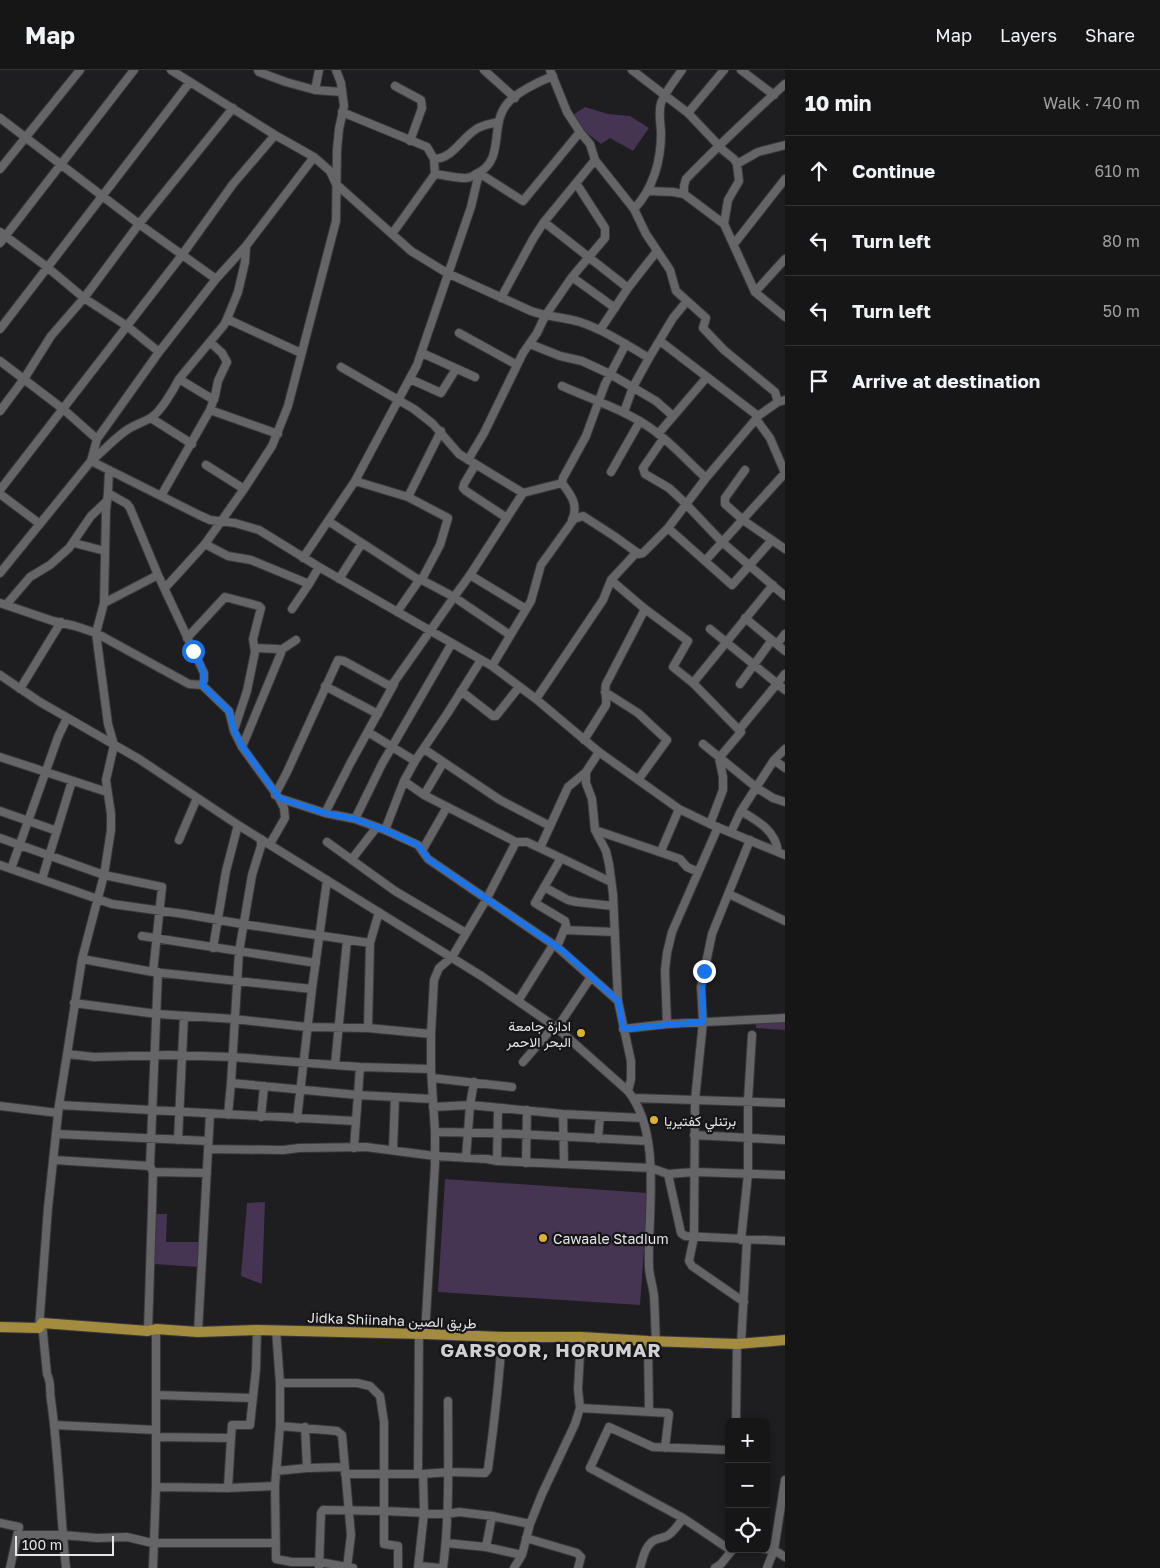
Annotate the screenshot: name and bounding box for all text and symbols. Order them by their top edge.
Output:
text: Map [25,20,75,49]
text: Map [935,24,972,46]
text: Layers [1000,24,1057,46]
text: Share [1085,24,1135,46]
text: 10 min [805,90,872,116]
text: Walk · 740 m [1043,93,1140,113]
icon: ahead [805,157,833,185]
text: Continue [852,159,935,182]
text: 610 m [1094,161,1140,181]
icon: left [805,227,833,255]
text: Turn left [852,229,931,252]
text: 80 m [1102,231,1140,251]
icon: left [805,297,833,325]
text: Turn left [852,299,931,322]
text: 50 m [1103,301,1140,321]
icon: arrive [805,367,833,395]
text: Arrive at destination [852,369,1040,392]
route start [182,640,205,663]
route end [693,960,716,983]
place label: ادارة جامعة البحر الاحمر [505,1017,571,1051]
marker: ادارة جامعة البحر الاحمر [575,1027,587,1039]
place label: برتنلي كفتيريا [664,1112,736,1133]
marker: برتنلي كفتيريا [648,1114,660,1126]
place label: Cawaale Stadium [553,1230,669,1247]
marker: Cawaale Stadium [537,1232,549,1244]
street label: Jidka Shiinaha طريق الصين [307,1309,477,1332]
district label: GARSOOR, HORUMAR [440,1338,662,1361]
map controls [725,1418,770,1553]
button: + [725,1418,770,1463]
button: − [725,1463,770,1508]
button: locate [725,1508,770,1553]
scale bar [15,1533,114,1556]
text: 100 m [22,1536,62,1553]

